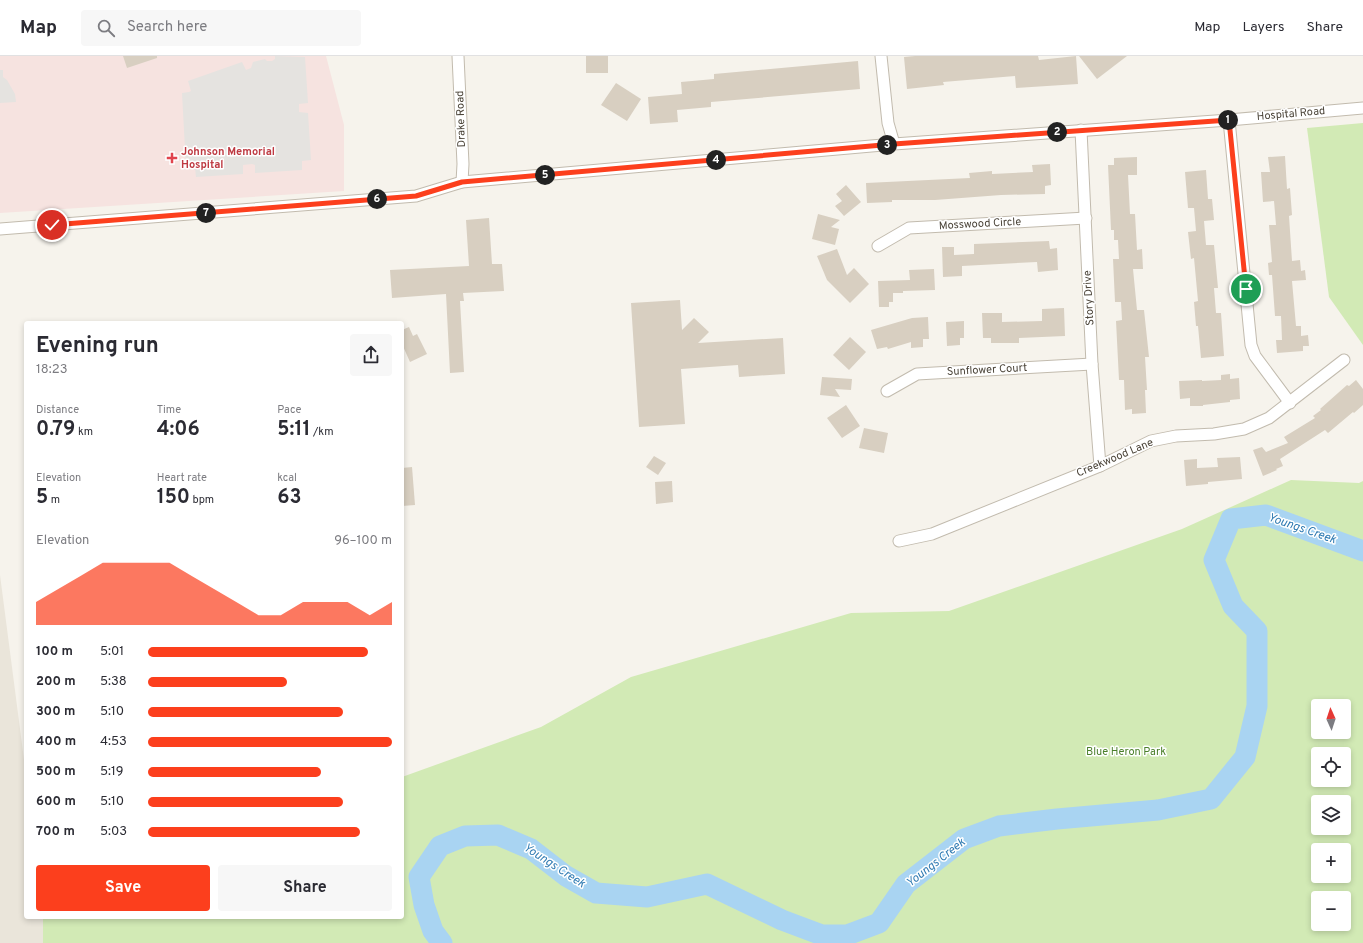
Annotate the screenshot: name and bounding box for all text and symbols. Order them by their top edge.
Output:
search box [81,10,361,46]
text: Map [20,16,57,40]
icon: search [95,17,117,39]
text: Search here [127,18,207,37]
text: Map [1194,19,1220,36]
text: Layers [1242,19,1284,36]
text: Share [1306,19,1343,36]
street label: Drake Road [453,90,469,148]
street label: Hospital Road [1256,104,1326,124]
pin: 1 [1218,110,1238,130]
text: 1 [1226,113,1230,127]
pin: 2 [1047,122,1067,142]
text: 2 [1054,125,1060,139]
pin: 3 [877,135,897,155]
text: 3 [884,138,890,152]
place label: Johnson Memorial Hospital [181,145,275,172]
pin: 4 [706,150,726,170]
marker: Johnson Memorial Hospital [166,152,178,164]
text: 4 [712,153,720,167]
pin: 5 [535,165,555,185]
text: 5 [542,168,548,182]
pin: 6 [367,189,387,209]
text: 6 [374,192,380,206]
pin: 7 [196,203,216,223]
text: 7 [203,206,209,220]
pin [35,208,69,242]
icon: check [41,214,63,236]
street label: Mosswood Circle [938,215,1022,233]
street label: Story Drive [1081,270,1097,326]
pin [1229,272,1263,306]
icon: arrive [1235,278,1257,300]
text: Evening run [36,333,159,360]
button: share [350,334,392,376]
street label: Sunflower Court [946,361,1028,379]
text: 18:23 [36,362,68,378]
text: Distance [36,403,79,417]
text: Time [157,403,181,417]
text: Pace [277,403,302,417]
text: 0.79 [36,417,75,443]
text: 4:06 [157,417,200,443]
text: 5:11 [277,417,310,443]
text: km [75,425,93,439]
text: /km [310,425,334,439]
street label: Creekwood Lane [1074,435,1156,481]
text: Elevation [36,471,81,485]
text: Heart rate [157,471,207,485]
text: kcal [277,471,297,485]
text: 5 [36,485,48,511]
text: 150 [157,485,190,511]
text: 63 [277,485,302,511]
text: m [48,493,60,507]
text: bpm [190,493,214,507]
water label: Youngs Creek [1266,510,1339,548]
text: Elevation [36,533,89,549]
text: 96–100 m [334,533,392,549]
text: 100 m [36,644,73,660]
text: 5:01 [100,644,124,660]
text: 200 m [36,674,76,690]
text: 5:38 [100,674,127,690]
north arrow [1311,699,1351,739]
map controls [1311,699,1351,931]
text: 300 m [36,704,75,720]
text: 5:10 [100,704,124,720]
text: 400 m [36,734,76,750]
text: 4:53 [100,734,127,750]
park label: Blue Heron Park [1086,745,1166,759]
button: locate [1311,747,1351,787]
text: 500 m [36,764,76,780]
text: 5:19 [100,764,124,780]
text: 600 m [36,794,76,810]
text: 5:10 [100,794,124,810]
button: layers [1311,795,1351,835]
text: 700 m [36,824,75,840]
text: 5:03 [100,824,127,840]
water label: Youngs Creek [903,834,970,891]
water label: Youngs Creek [520,840,589,893]
button: + [1311,843,1351,883]
button: Save [36,865,210,911]
button: Share [218,865,392,911]
button: − [1311,891,1351,931]

